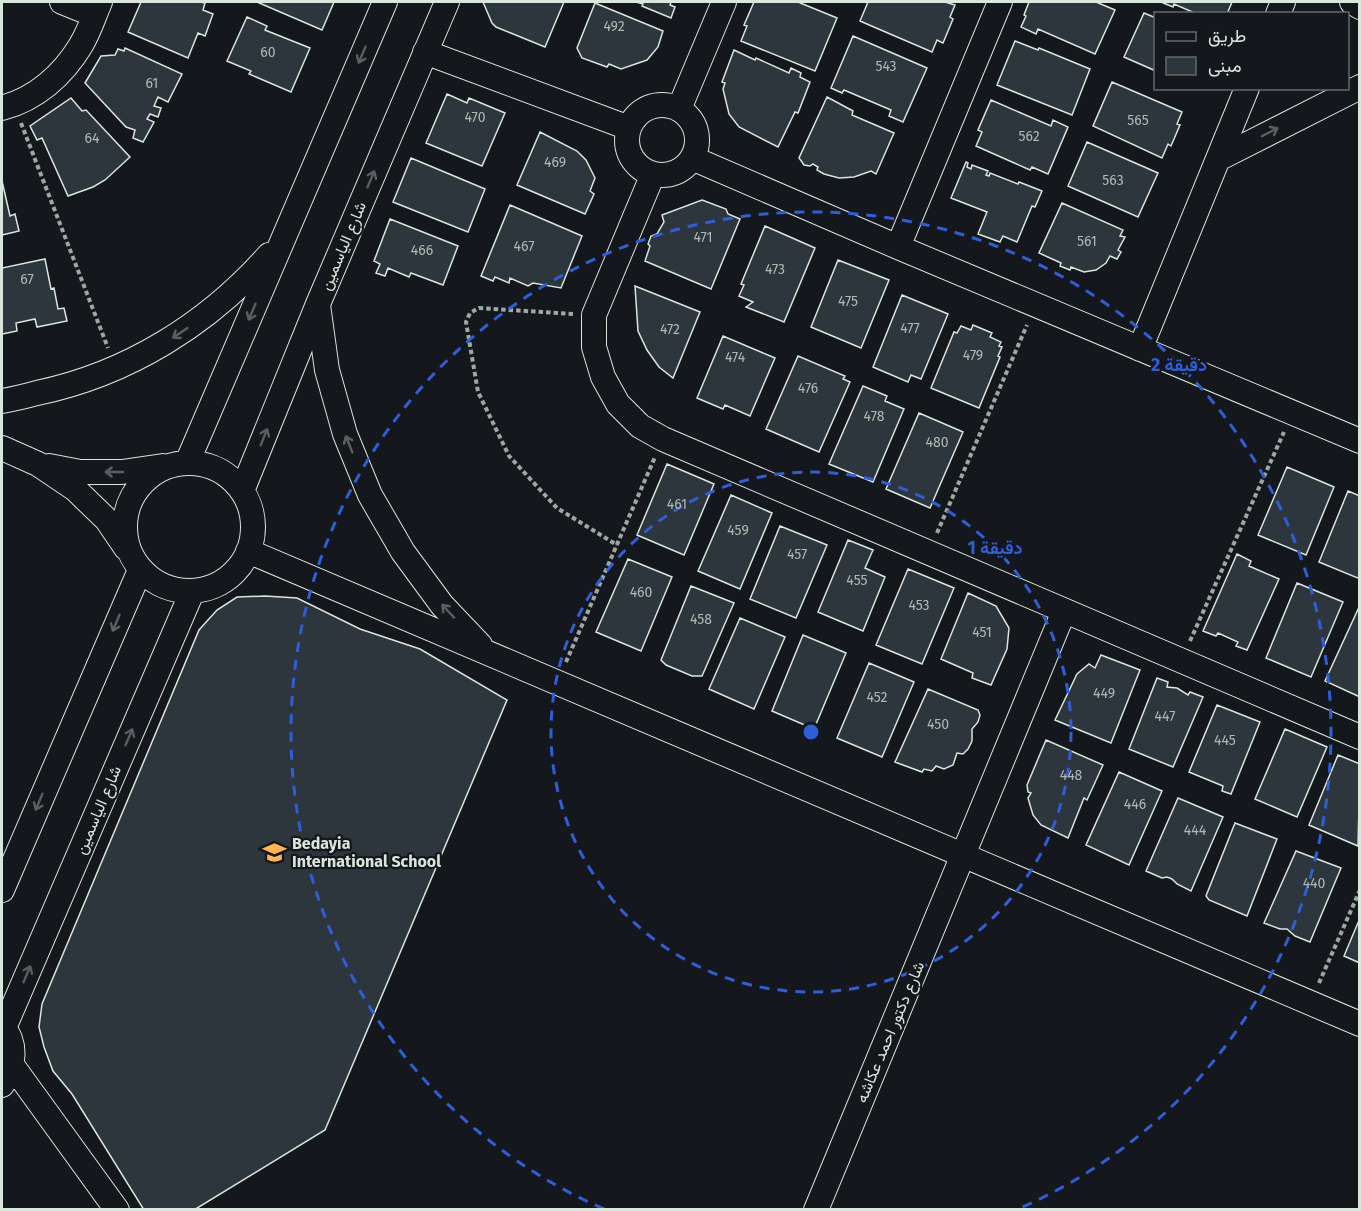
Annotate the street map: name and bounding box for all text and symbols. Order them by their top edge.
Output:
legend [1154,12,1349,90]
house number: 492 [603,18,625,35]
text: طريق [1208,25,1246,47]
house number: 60 [260,44,276,61]
one-way arrow [356,46,367,64]
text: مبنى [1208,55,1242,77]
house number: 543 [875,58,897,75]
house number: 61 [146,75,158,92]
house number: 470 [465,109,486,126]
house number: 565 [1127,112,1149,129]
one-way arrow [1261,126,1279,138]
house number: 562 [1018,128,1040,145]
house number: 64 [85,130,100,147]
house number: 469 [544,154,566,171]
one-way arrow [366,171,377,189]
house number: 563 [1102,172,1124,189]
street label: شارع الياسمين [316,199,372,294]
house number: 471 [693,229,713,246]
house number: 561 [1077,233,1097,250]
house number: 467 [514,238,534,255]
house number: 466 [411,242,433,259]
house number: 473 [765,261,785,278]
house number: 67 [20,271,34,288]
house number: 475 [838,293,858,310]
one-way arrow [246,302,257,320]
house number: 477 [900,320,920,337]
house number: 472 [660,321,680,338]
one-way arrow [172,327,188,339]
house number: 479 [963,347,983,364]
house number: 474 [725,349,746,366]
text: 2 دقيقة [1151,354,1207,376]
house number: 476 [798,380,818,397]
house number: 478 [864,408,885,425]
one-way arrow [259,428,270,447]
house number: 480 [926,434,949,451]
one-way arrow [343,435,354,454]
one-way arrow [105,466,125,478]
house number: 461 [667,496,687,513]
house number: 459 [727,522,749,539]
text: 1 دقيقة [967,537,1023,559]
house number: 457 [787,546,807,563]
house number: 455 [846,572,868,589]
house number: 460 [630,584,653,601]
house number: 453 [908,597,930,614]
one-way arrow [441,603,455,618]
house number: 458 [690,611,712,628]
one-way arrow [110,614,122,632]
house number: 451 [972,624,992,641]
house number: 449 [1093,685,1115,702]
house number: 452 [866,689,888,706]
house number: 447 [1155,708,1175,725]
house number: 450 [927,716,949,733]
centre of rings [801,722,821,742]
one-way arrow [124,729,135,747]
house number: 445 [1214,732,1236,749]
street label: شارع الياسمين [71,763,127,858]
house number: 448 [1060,767,1083,784]
one-way arrow [33,793,44,811]
house number: 446 [1124,796,1146,813]
house number: 444 [1184,822,1207,839]
place label: Bedayia International School [292,834,441,871]
school or university icon: Bedayia International School [261,839,287,865]
house number: 440 [1303,875,1326,892]
street label: شارع دكتور احمد عكاشه [852,959,930,1106]
one-way arrow [22,966,33,984]

